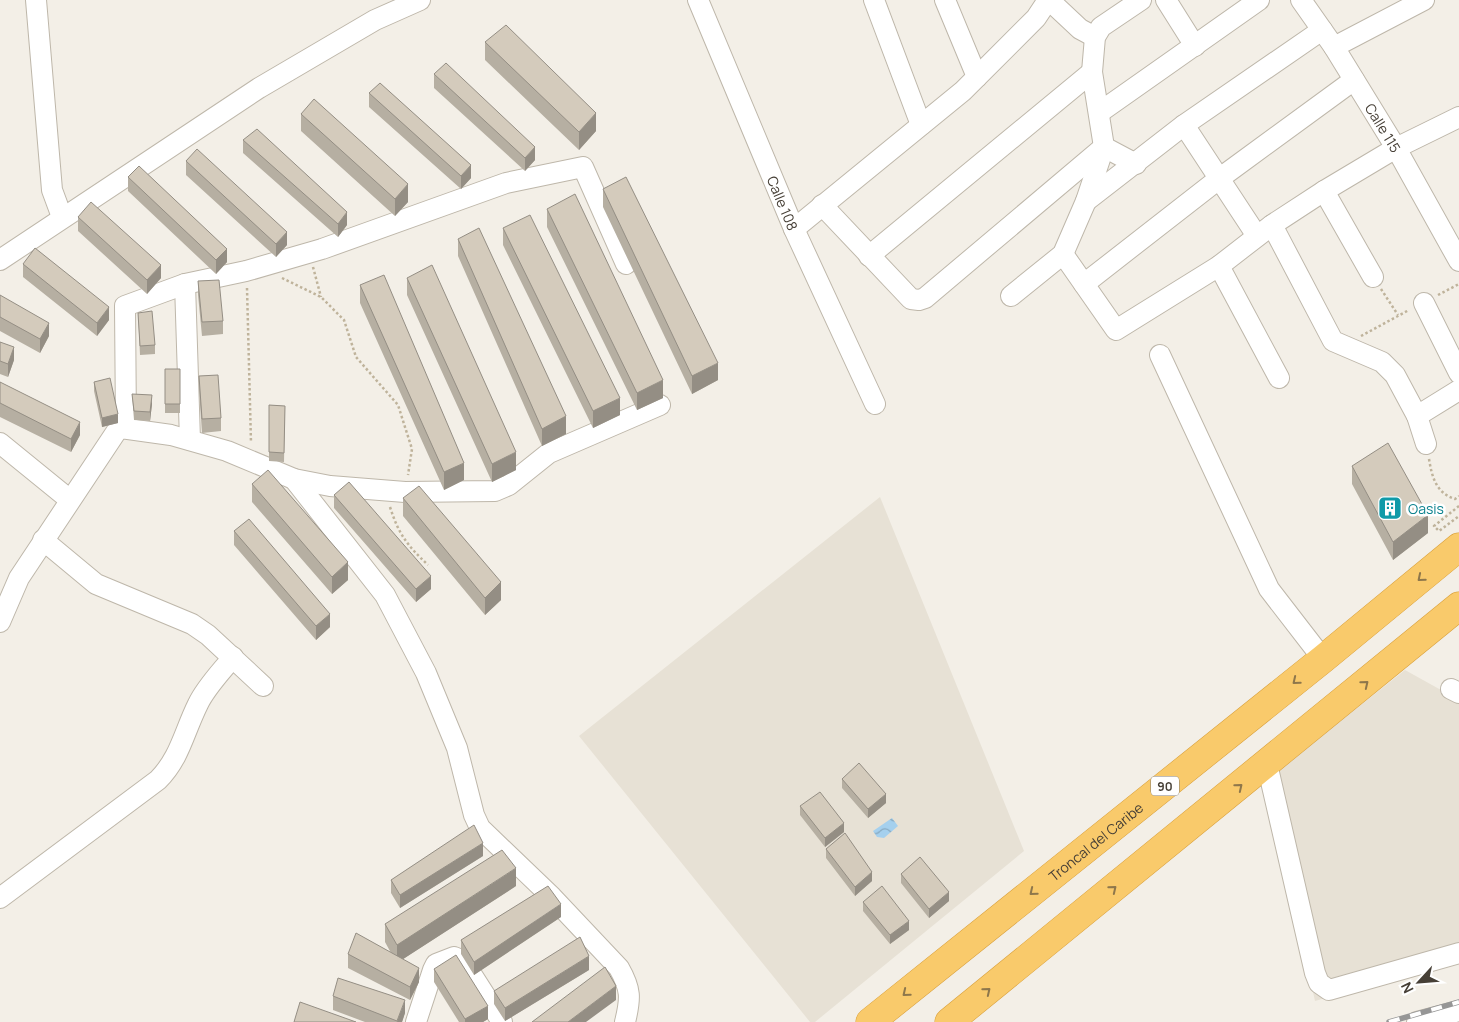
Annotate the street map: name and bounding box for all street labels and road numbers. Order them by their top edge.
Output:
street label: Calle 115 [1361,99,1406,156]
street label: Calle 108 [763,173,803,233]
road number: 90 [1151,776,1179,796]
street label: Troncal del Caribe [1044,798,1147,885]

